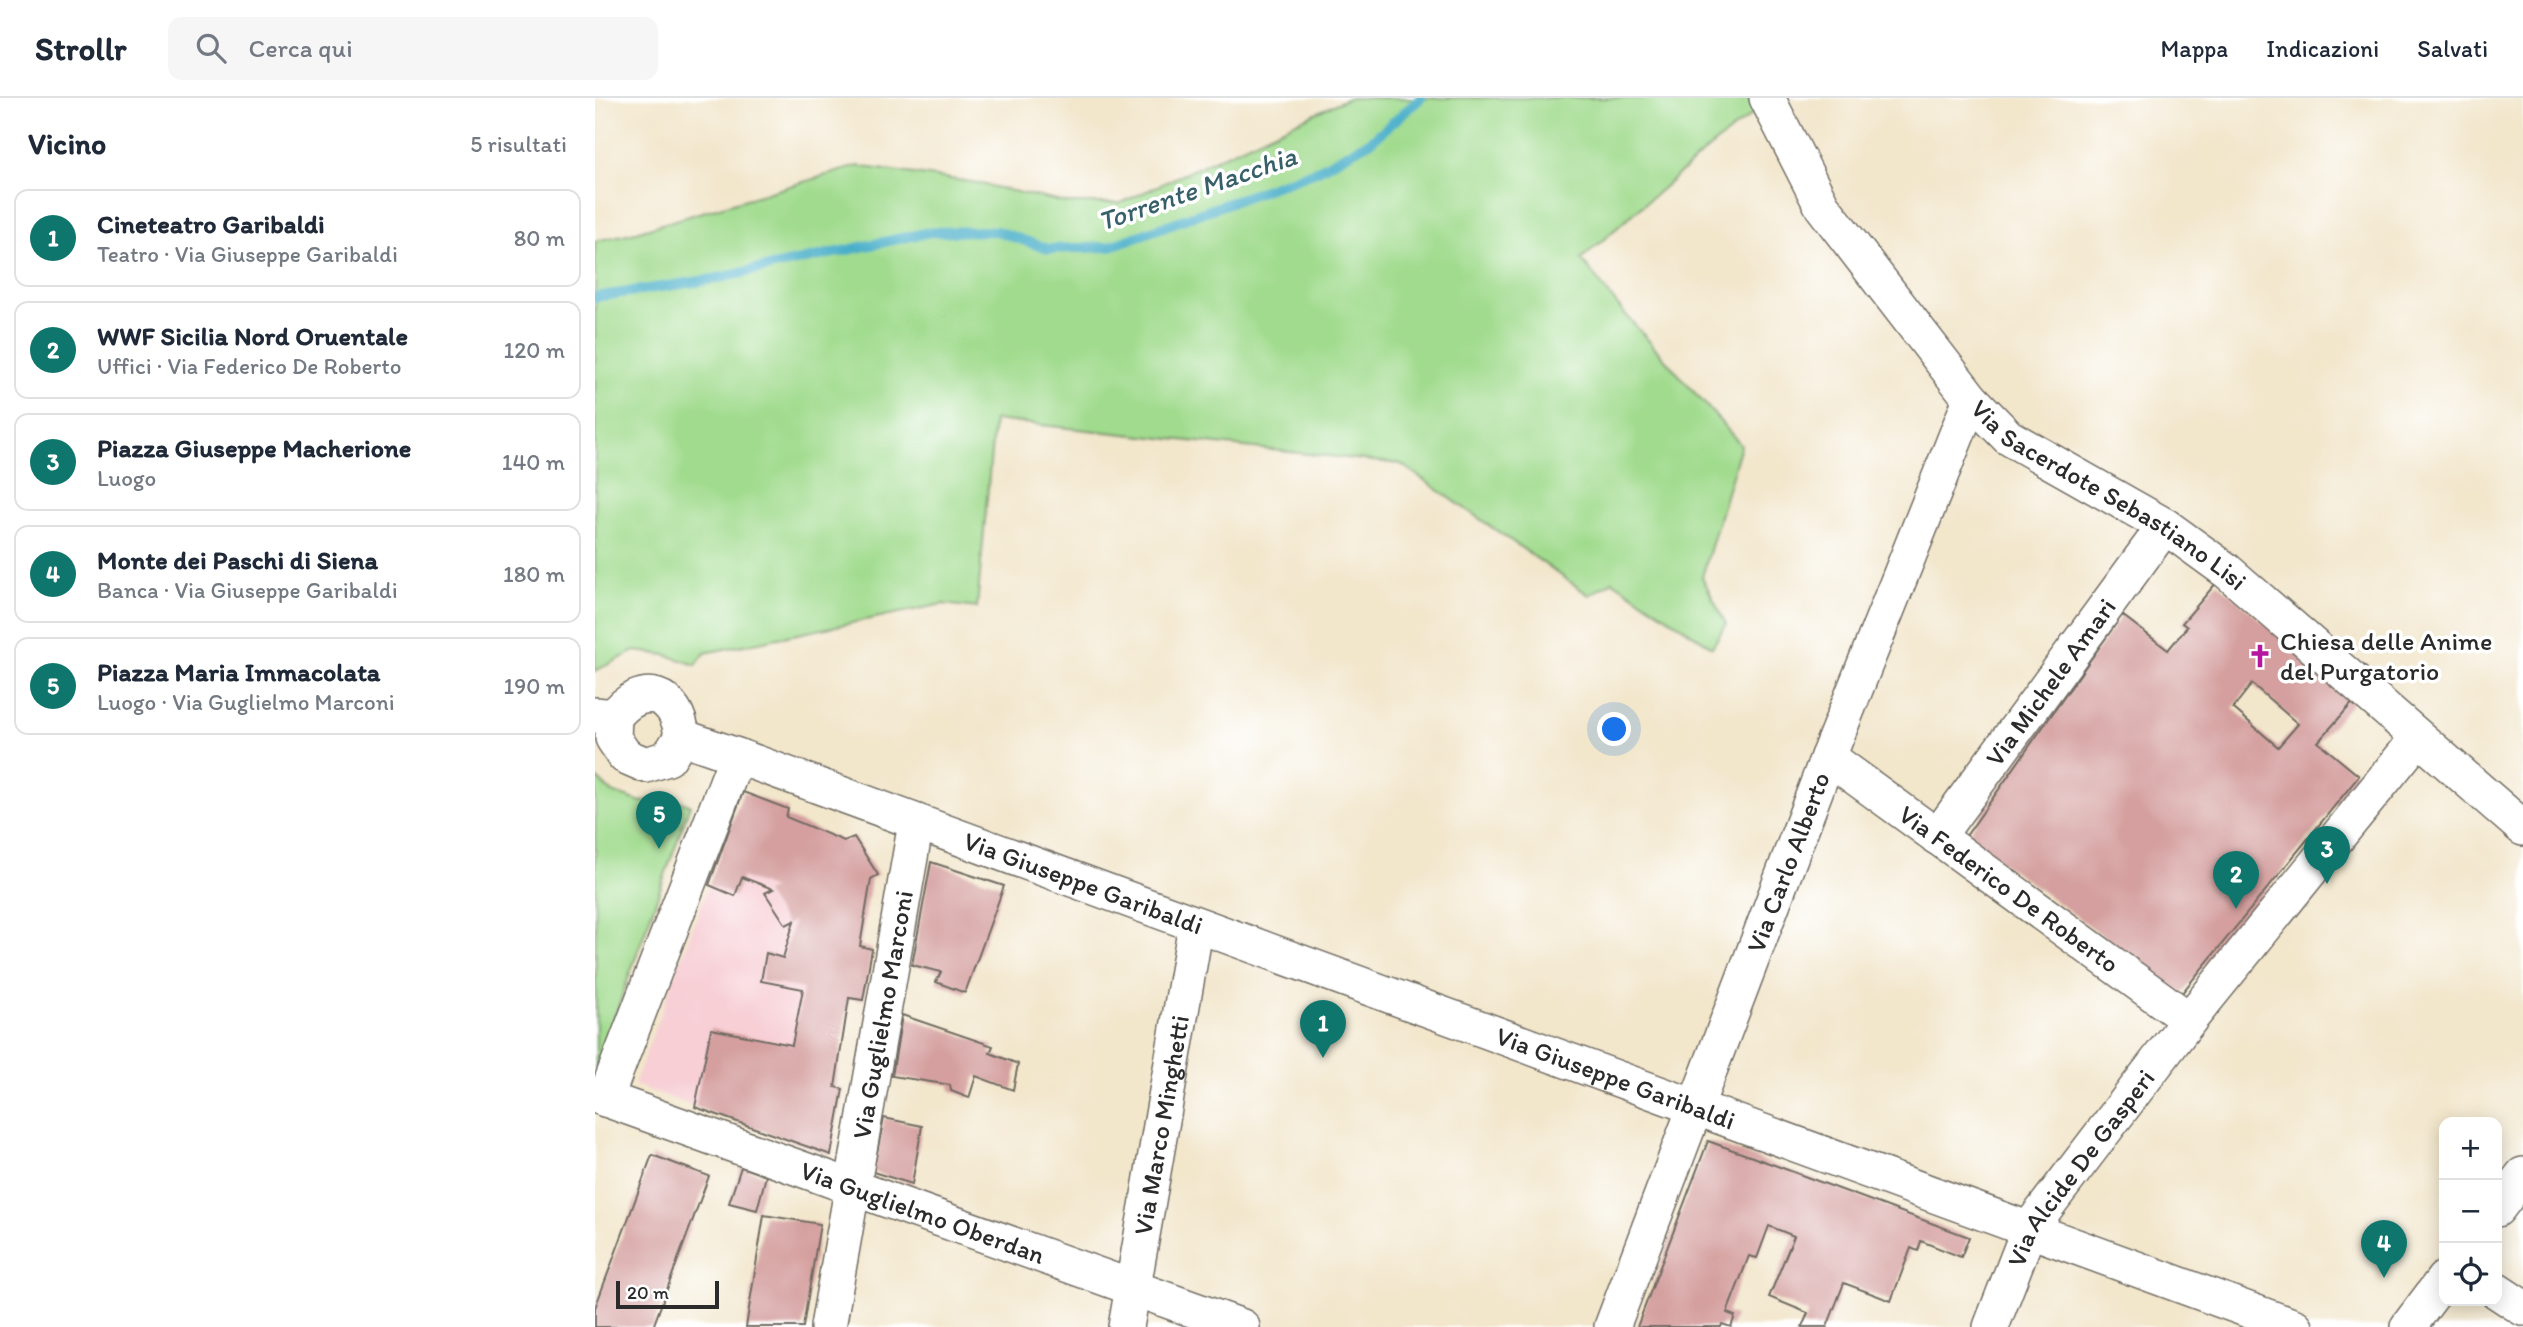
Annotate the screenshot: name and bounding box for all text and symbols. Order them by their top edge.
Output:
search box [168,17,658,80]
text: Strollr [35,29,126,68]
icon: search [192,29,230,67]
text: Cerca qui [248,32,353,64]
text: Mappa [2160,34,2228,63]
text: Indicazioni [2266,34,2379,63]
text: Salvati [2417,34,2488,63]
text: Vicino [28,125,106,162]
text: 5 risultati [470,130,567,158]
water label: Torrente Macchia [1093,138,1301,238]
text: Cineteatro Garibaldi [97,208,325,240]
text: 1 [48,224,58,252]
text: 80 m [514,224,565,252]
text: Teatro · Via Giuseppe Garibaldi [97,240,398,268]
text: WWF Sicilia Nord Oruentale [97,320,408,352]
text: 2 [47,336,59,364]
text: 120 m [504,336,565,364]
text: Uffici · Via Federico De Roberto [97,352,402,380]
street label: Via Sacerdote Sebastiano Lisi [1964,393,2254,597]
text: Piazza Giuseppe Macherione [97,432,411,464]
text: 3 [47,448,59,476]
text: 140 m [502,448,565,476]
text: Luogo [97,464,156,492]
text: Monte dei Paschi di Siena [97,544,378,576]
text: 4 [46,560,60,588]
text: 180 m [503,560,565,588]
text: Banca · Via Giuseppe Garibaldi [97,576,398,604]
street label: Via Michele Amari [1978,592,2123,772]
place label: Chiesa delle Anime del Purgatorio [2280,625,2492,687]
church icon: Chiesa delle Anime del Purgatorio [2246,642,2274,670]
text: Piazza Maria Immacolata [97,656,380,688]
text: 5 [47,672,59,700]
text: 190 m [504,672,565,700]
text: Luogo · Via Guglielmo Marconi [97,688,395,716]
your location [1597,712,1631,746]
street label: Via Carlo Alberto [1739,768,1837,957]
pin: 5 [636,791,682,849]
street label: Via Federico De Roberto [1893,798,2126,980]
street label: Via Giuseppe Garibaldi [959,824,1207,941]
pin: 3 [2304,826,2350,884]
pin: 2 [2213,851,2259,909]
street label: Via Guglielmo Marconi [845,888,920,1141]
pin: 1 [1300,1000,1346,1058]
street label: Via Marco Minghetti [1126,1013,1196,1237]
street label: Via Giuseppe Garibaldi [1492,1020,1740,1137]
street label: Via Alcide De Gasperi [2000,1063,2161,1271]
map controls [2439,1117,2502,1306]
button: + [2439,1117,2502,1180]
street label: Via Guglielmo Oberdan [796,1154,1049,1271]
button: − [2439,1180,2502,1243]
pin: 4 [2361,1220,2407,1278]
button: locate [2439,1243,2502,1306]
scale bar [616,1278,719,1310]
text: 20 m [627,1281,669,1304]

